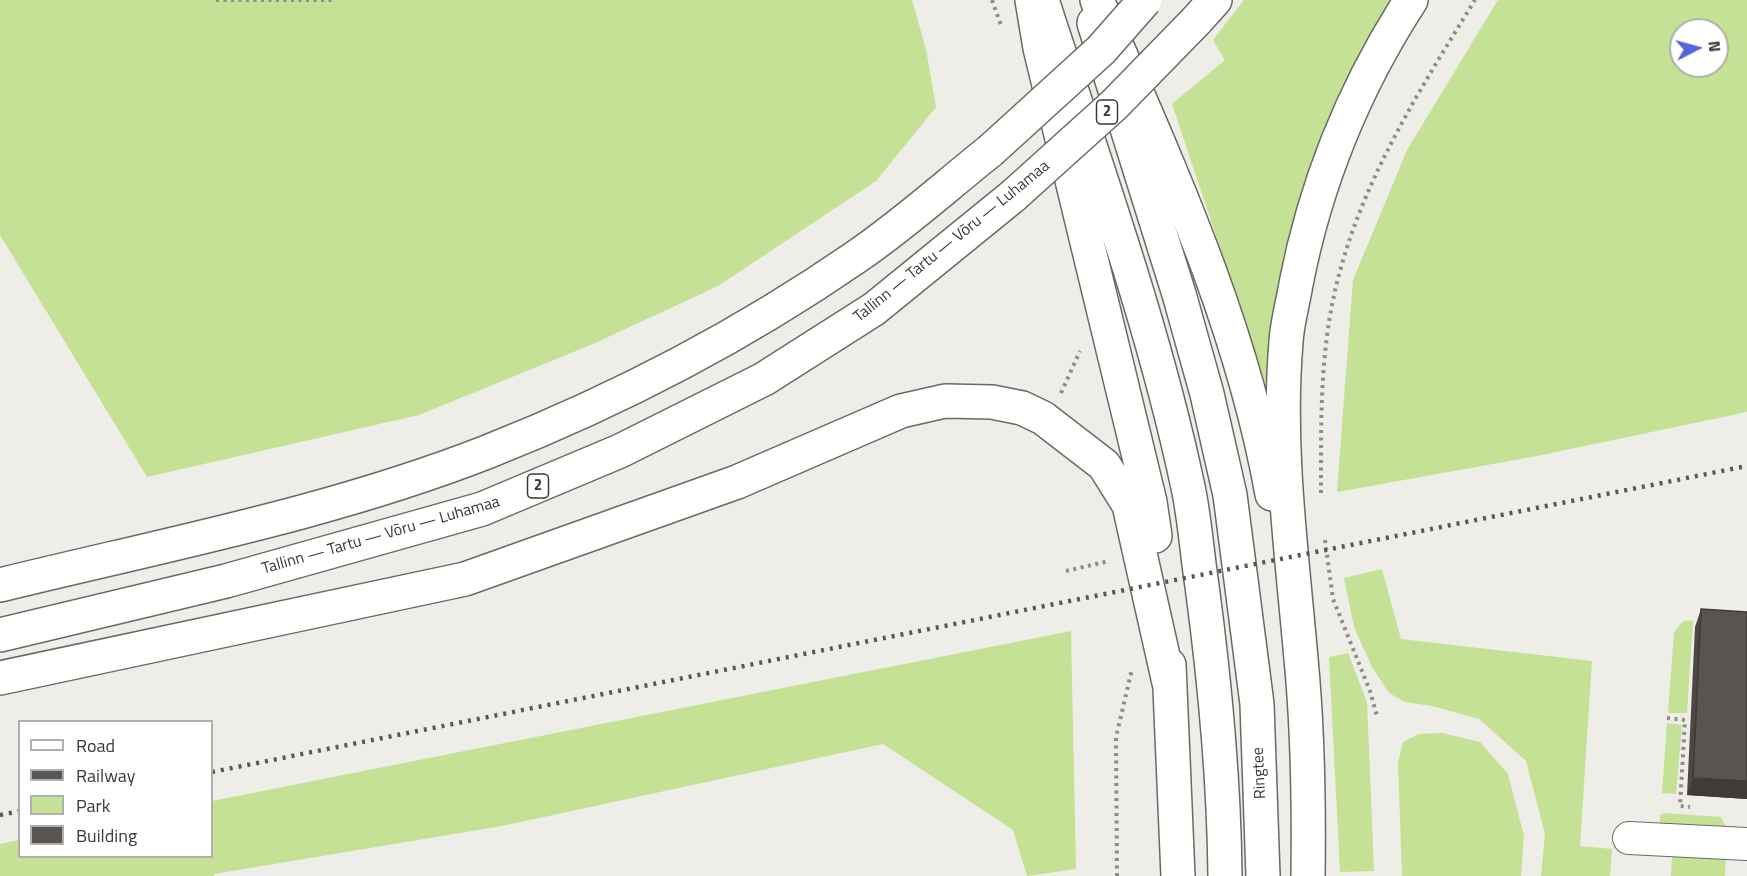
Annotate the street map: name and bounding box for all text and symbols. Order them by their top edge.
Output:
north arrow [1669,18,1729,78]
text: N [1702,40,1727,53]
road number: 2 [1096,100,1118,124]
street label: Tallinn — Tartu — Võru — Luhamaa [850,157,1054,327]
road number: 2 [528,474,548,498]
street label: Tallinn — Tartu — Võru — Luhamaa [260,493,502,579]
legend [18,720,213,858]
text: Road [76,732,115,759]
street label: Ringtee [1249,747,1271,799]
text: Railway [76,762,135,789]
text: Park [76,792,110,819]
text: Building [76,822,137,849]

